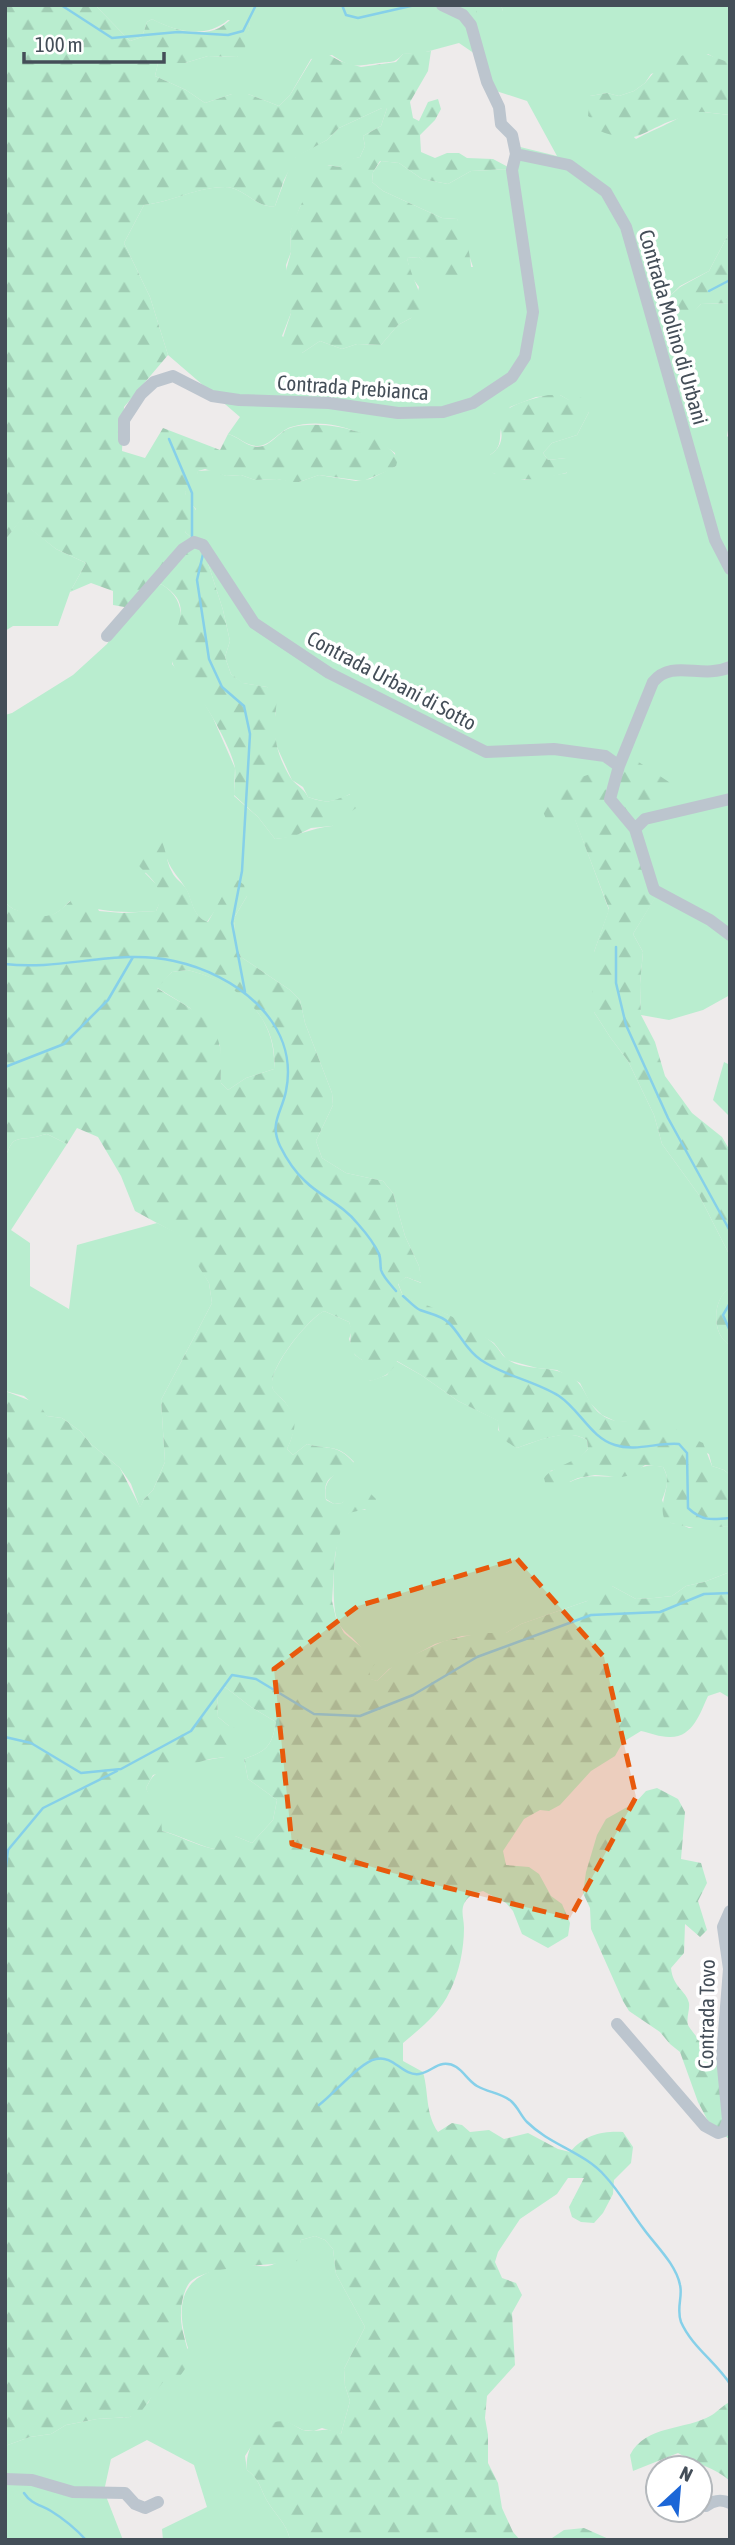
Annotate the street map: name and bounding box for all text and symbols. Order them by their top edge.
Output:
scale bar [24,21,164,65]
text: 100 m [35,32,83,56]
street label: Contrada Molino di Urbani [635,227,713,427]
street label: Contrada Prebianca [276,370,430,404]
street label: Contrada Urbani di Sotto [303,625,481,735]
street label: Contrada Tovo [693,1959,719,2069]
north arrow [644,2454,714,2524]
text: N [677,2461,696,2486]

